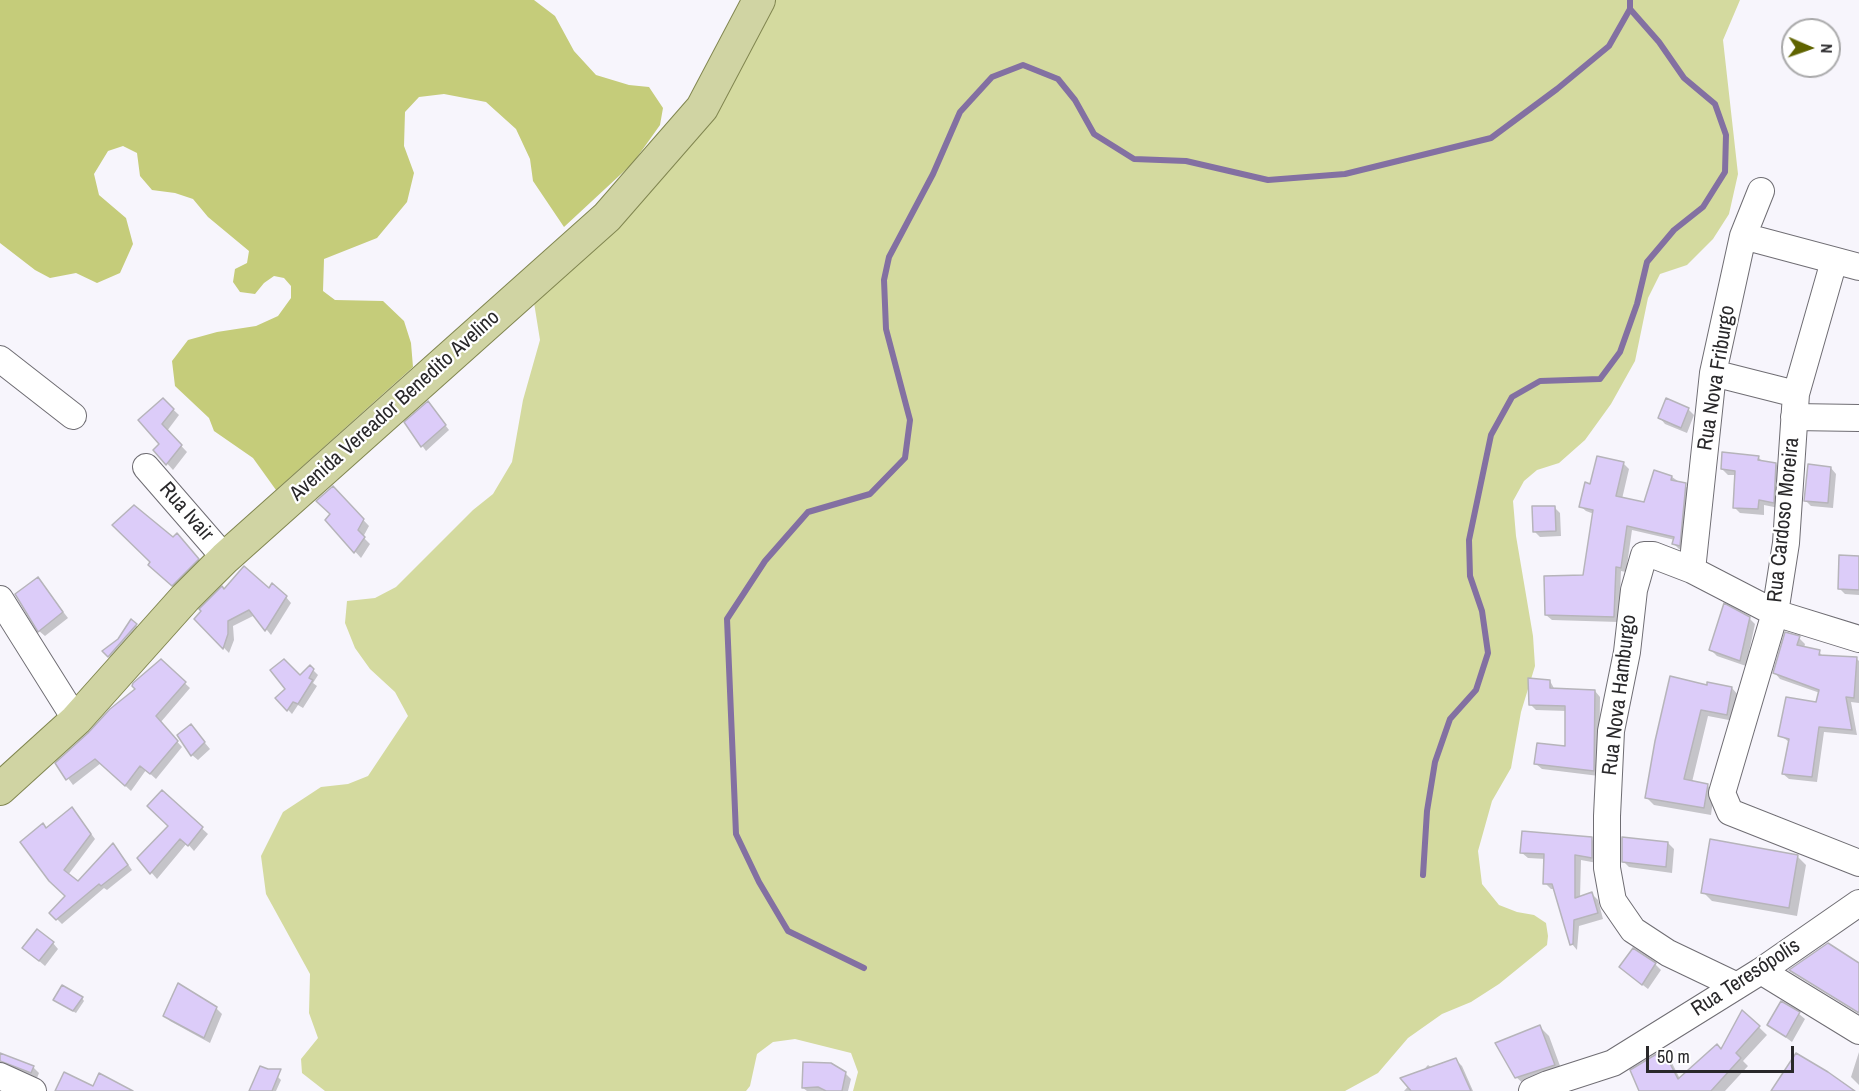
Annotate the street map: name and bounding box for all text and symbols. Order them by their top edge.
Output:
north arrow [1781,18,1841,78]
text: N [1816,43,1838,54]
street label: Rua Nova Friburgo [1693,304,1741,452]
street label: Avenida Vereador Benedito Avelino [285,305,505,507]
street label: Rua Cardoso Moreira [1763,436,1805,604]
street label: Rua Ivair [154,477,218,547]
street label: Rua Nova Hamburgo [1598,613,1642,777]
street label: Rua Teresópolis [1687,934,1805,1022]
scale bar [1649,1034,1798,1072]
text: 50 m [1657,1044,1690,1069]

